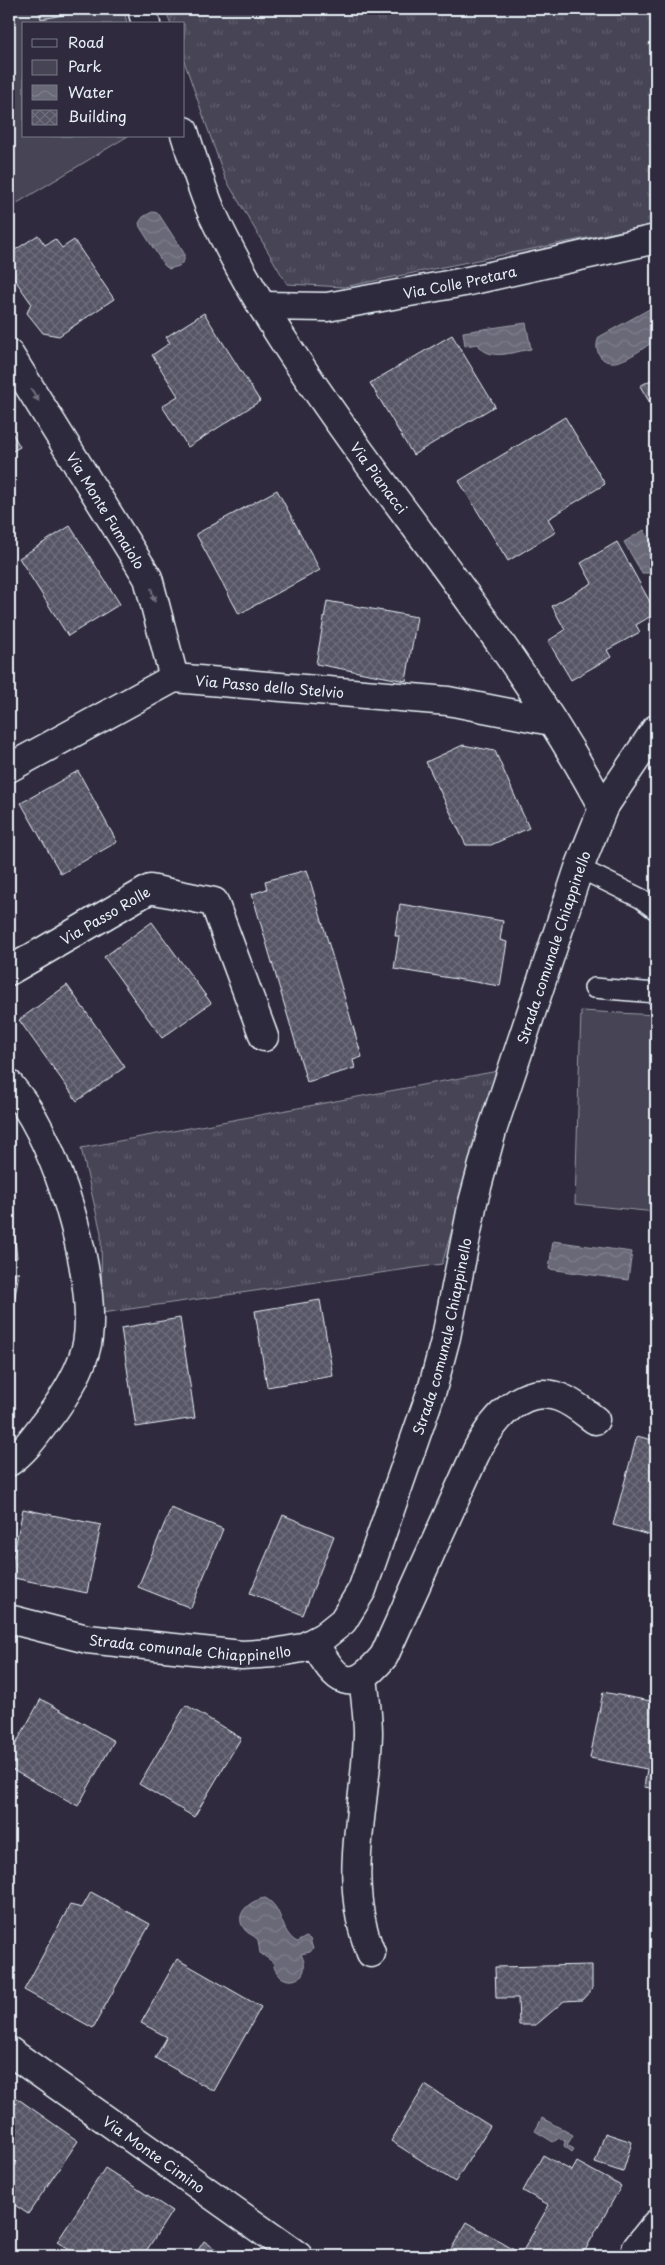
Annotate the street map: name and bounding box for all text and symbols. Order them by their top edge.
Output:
legend [22,22,185,138]
text: Road [68,30,104,53]
text: Park [68,54,102,77]
text: Water [68,80,113,103]
text: Building [68,104,127,127]
street label: Via Colle Pretara [401,260,519,303]
one-way arrow [30,389,40,402]
street label: Via Pianacci [346,437,413,518]
street label: Via Monte Fumaiolo [62,448,150,573]
one-way arrow [149,588,157,603]
street label: Via Passo dello Stelvio [194,669,345,703]
street label: Strada comunale Chiappinello [511,847,596,1047]
street label: Via Passo Rolle [56,881,154,950]
street label: Strada comunale Chiappinello [407,1236,476,1438]
street label: Strada comunale Chiappinello [88,1629,293,1666]
street label: Via Monte Cimino [99,2110,210,2198]

